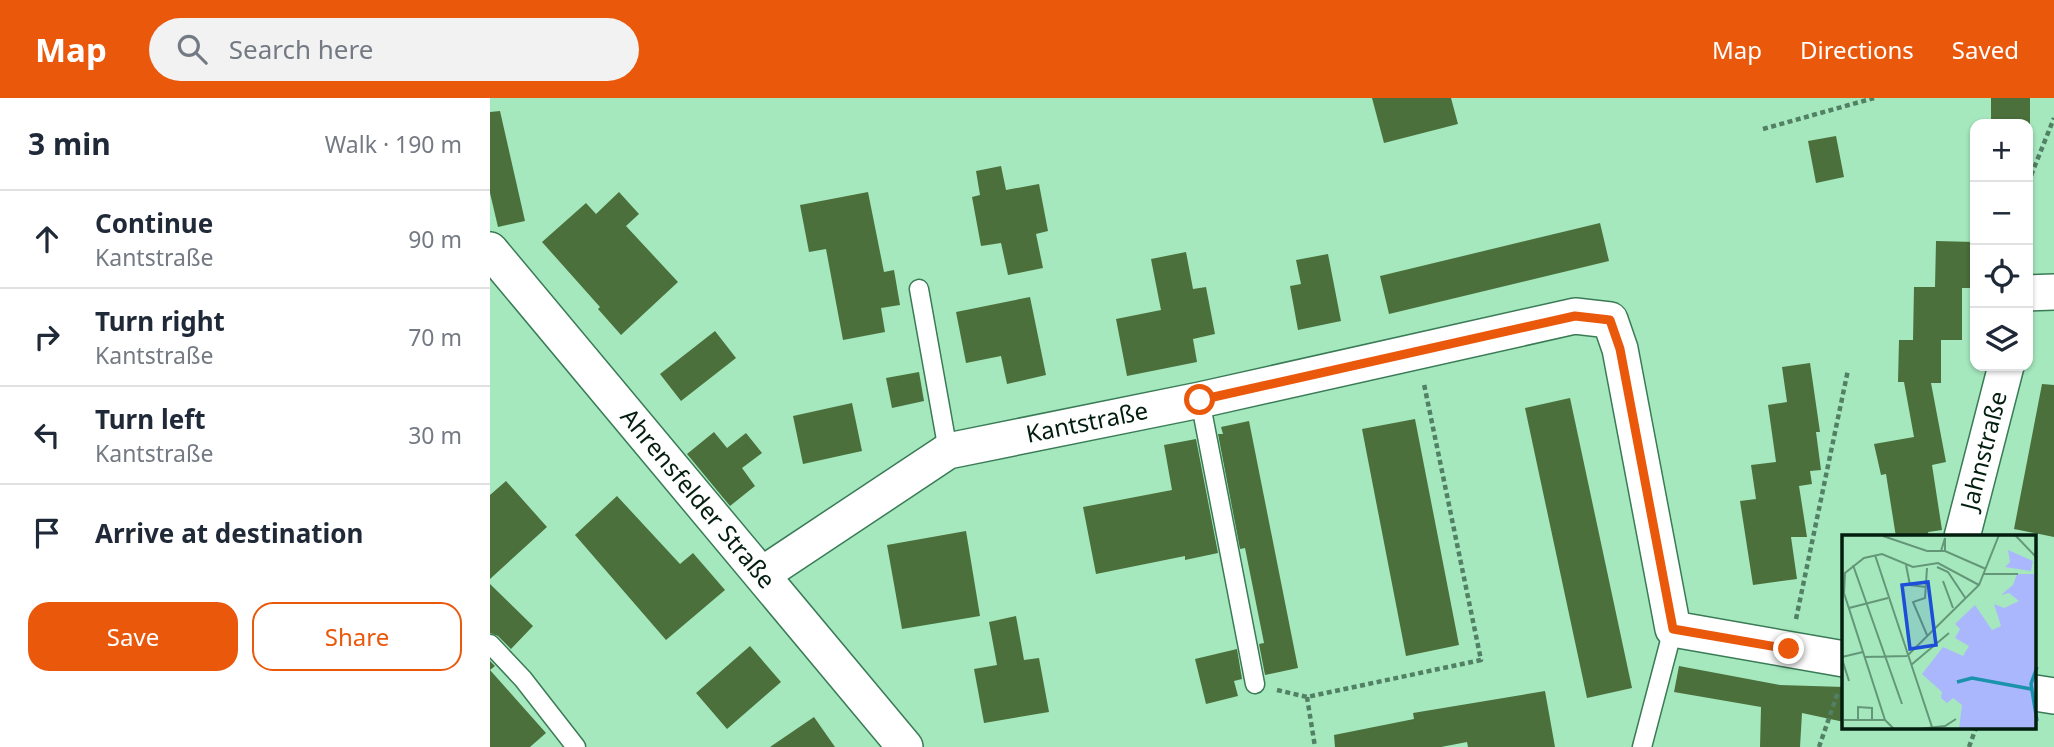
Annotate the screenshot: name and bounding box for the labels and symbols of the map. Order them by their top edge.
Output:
route start [1184,384,1215,415]
street label: Jahnstraße [1951,387,2014,515]
street label: Kantstraße [1023,393,1151,450]
street label: Ahrensfelder Straße [614,401,784,595]
inset map [1842,535,2036,730]
route end [1773,633,1804,664]

